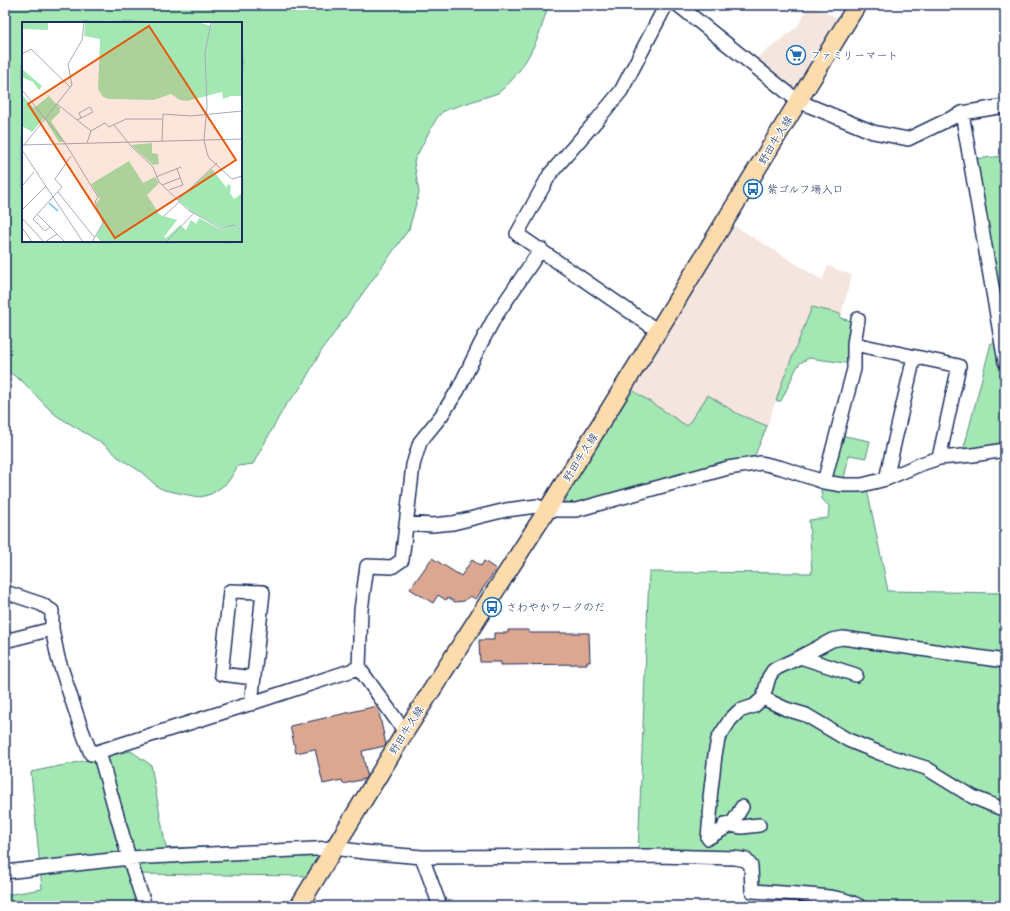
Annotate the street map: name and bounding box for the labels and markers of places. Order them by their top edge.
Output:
supermarket icon: ファミリーマート [785,44,807,66]
place label: ファミリーマート [810,48,898,62]
bus stop icon: 紫ゴルフ場入口 [742,178,764,200]
place label: 紫ゴルフ場入口 [767,182,844,196]
bus stop icon: さわやかワークのだ [481,596,503,618]
place label: さわやかワークのだ [506,600,605,614]

